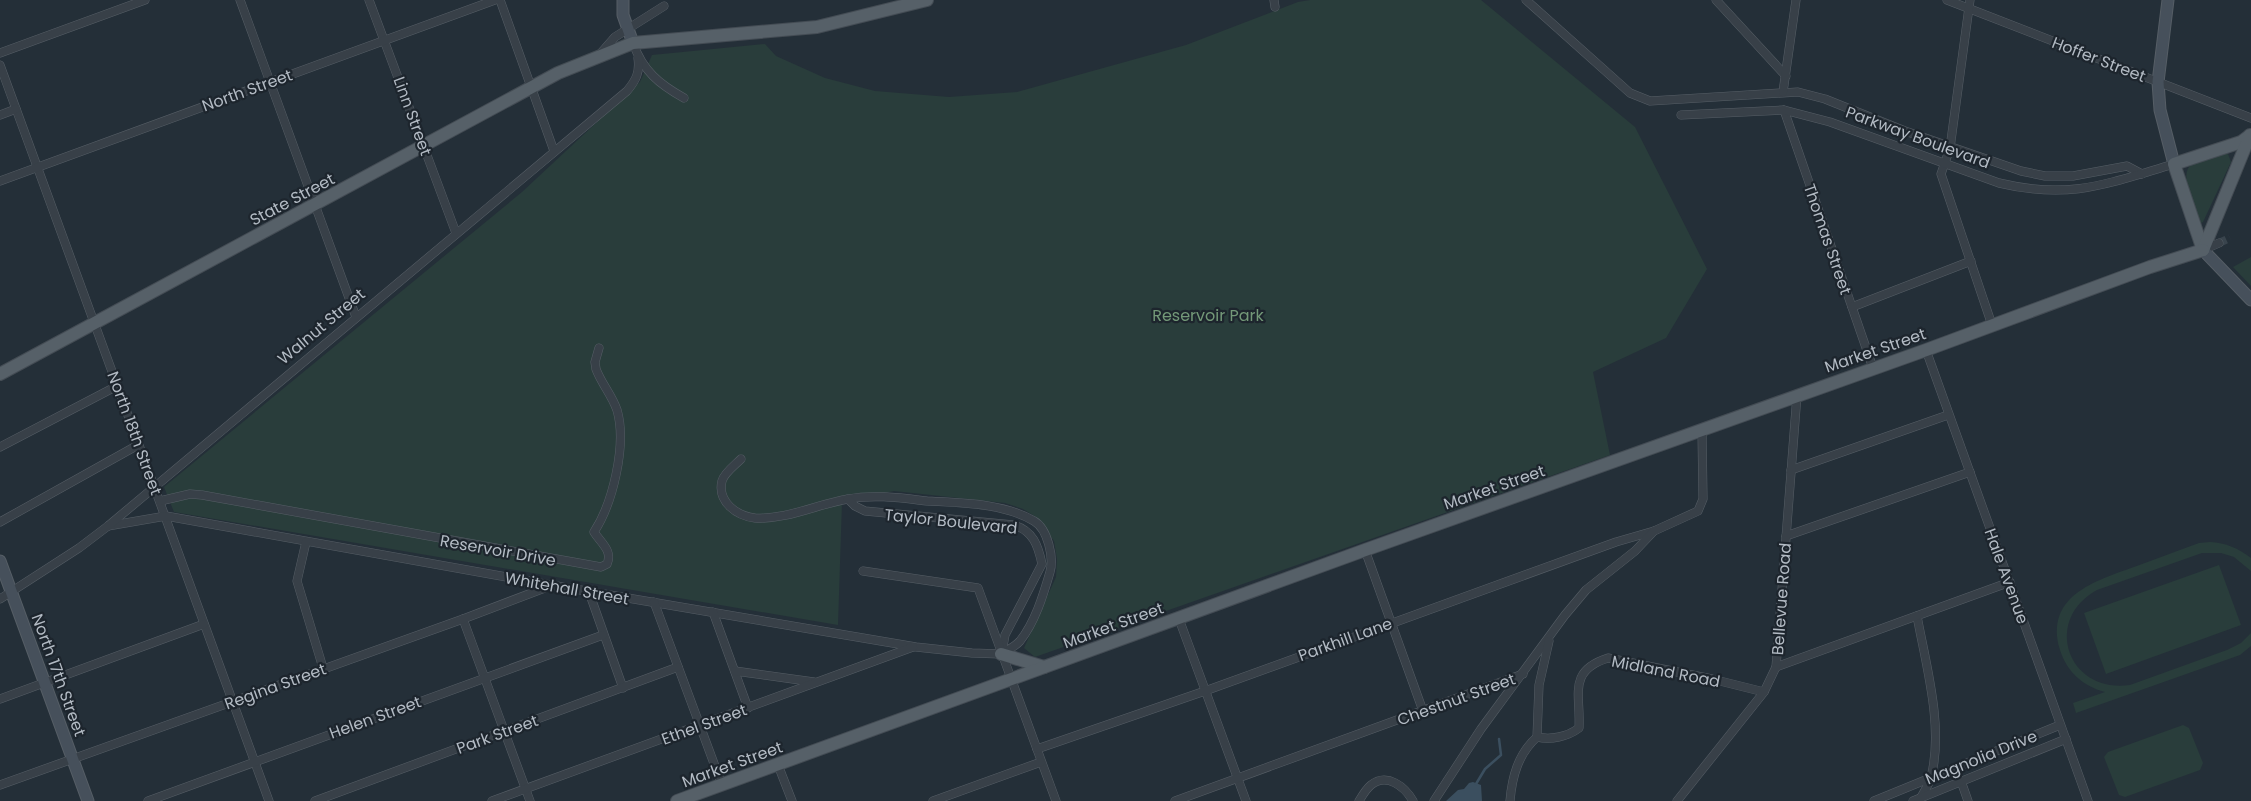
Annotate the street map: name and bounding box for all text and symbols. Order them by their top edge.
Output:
street label: Hoffer Street [2049,31,2149,88]
street label: North Street [199,63,296,117]
street label: Linn Street [388,73,437,159]
street label: Parkway Boulevard [1842,101,1993,174]
street label: State Street [246,167,339,231]
street label: Thomas Street [1798,181,1857,298]
street label: Walnut Street [273,283,370,370]
park label: Reservoir Park [1152,304,1265,327]
street label: Market Street [1821,322,1929,379]
street label: North 18th Street [101,368,168,498]
street label: Market Street [1440,459,1548,516]
street label: Taylor Boulevard [883,503,1019,540]
street label: Hale Avenue [1979,525,2034,627]
street label: Reservoir Drive [438,529,558,572]
street label: Bellevue Road [1766,542,1797,656]
street label: Whitehall Street [503,566,631,611]
street label: Market Street [1060,597,1167,654]
street label: North 17th Street [26,611,91,740]
street label: Parkhill Lane [1295,612,1395,667]
street label: Midland Road [1610,650,1722,693]
street label: Regina Street [221,657,329,716]
street label: Chestnut Street [1394,667,1519,732]
street label: Helen Street [326,690,424,745]
street label: Ethel Street [658,698,750,751]
street label: Park Street [453,709,541,760]
street label: Magnolia Drive [1922,724,2041,790]
street label: Market Street [679,736,786,793]

